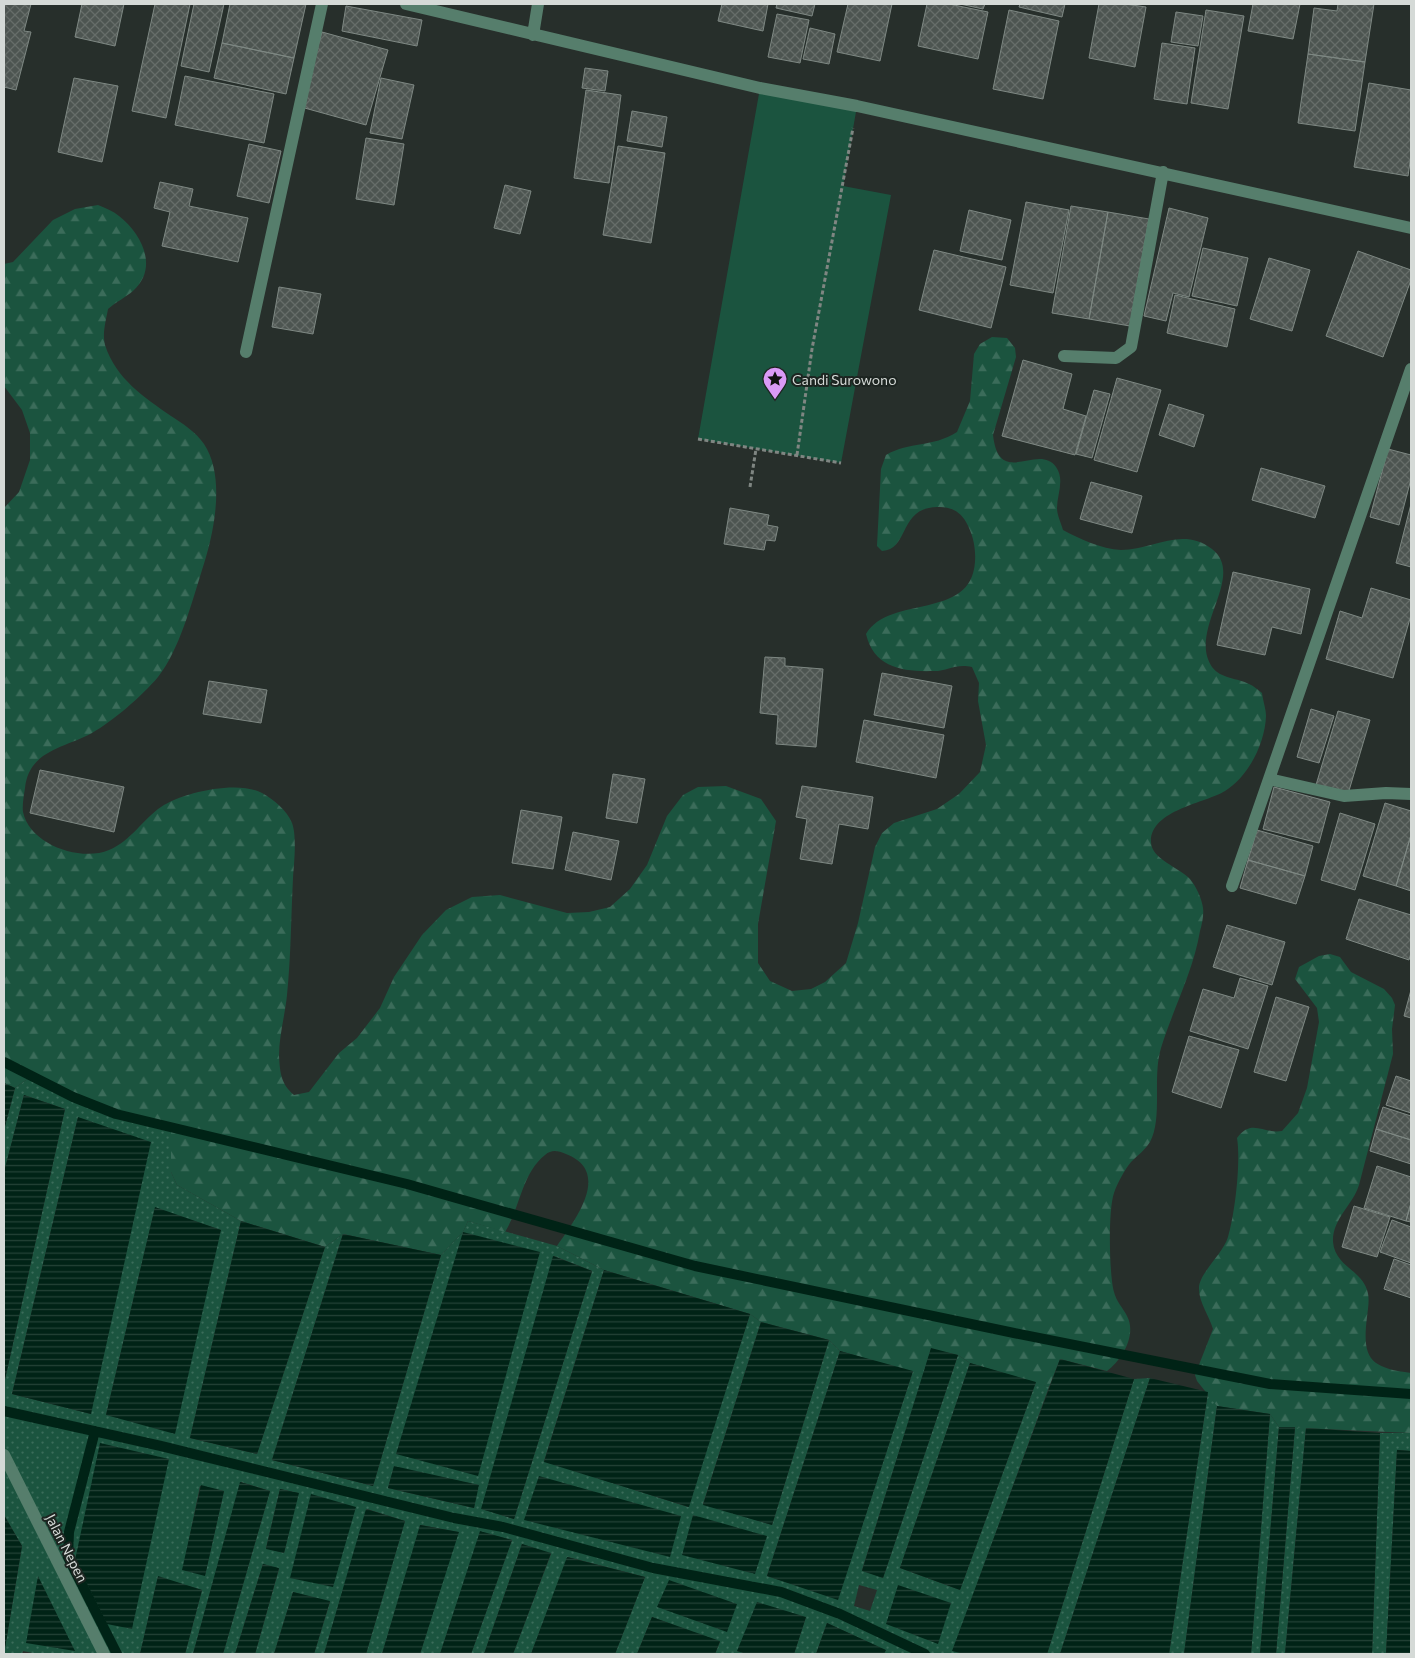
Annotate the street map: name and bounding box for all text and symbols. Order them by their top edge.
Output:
place icon: Candi Surowono [762,366,788,400]
place label: Candi Surowono [792,371,897,388]
street label: Jalan Nepen [42,1511,92,1585]

